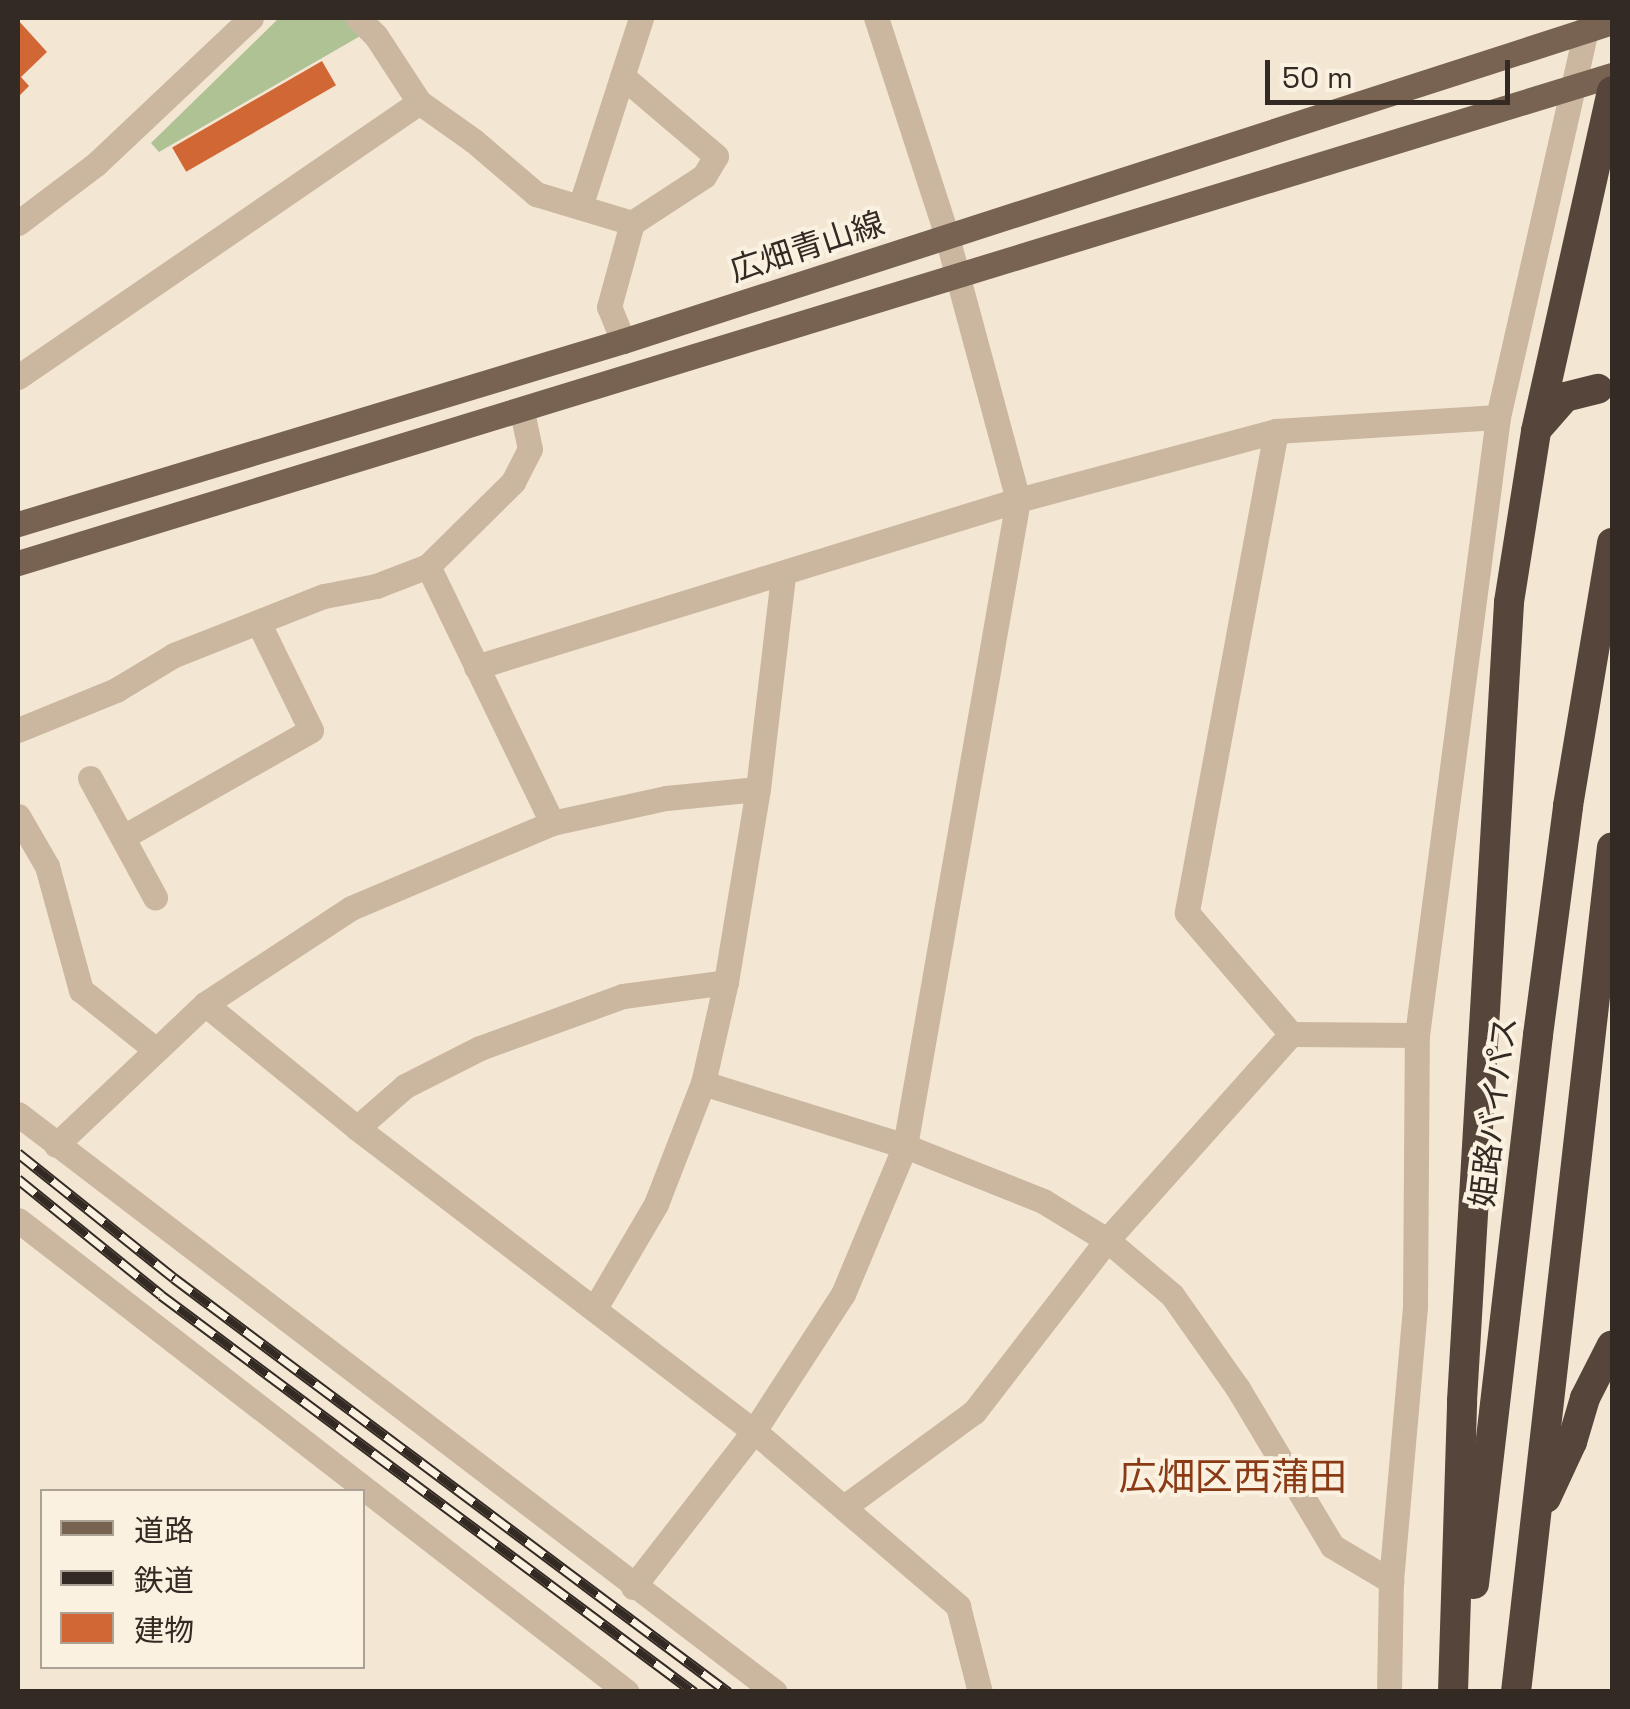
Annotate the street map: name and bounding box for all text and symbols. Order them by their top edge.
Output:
scale bar [1270,40,1515,102]
text: 50 m [1282,58,1353,97]
street label: 広畑青山線 [725,204,889,290]
street label: 姫路バイパス [1463,1014,1525,1210]
district label: 広畑区西蒲田 [1119,1455,1347,1501]
legend [40,1489,365,1669]
text: 道路 [134,1511,194,1550]
text: 鉄道 [134,1561,194,1600]
text: 建物 [134,1611,194,1650]

